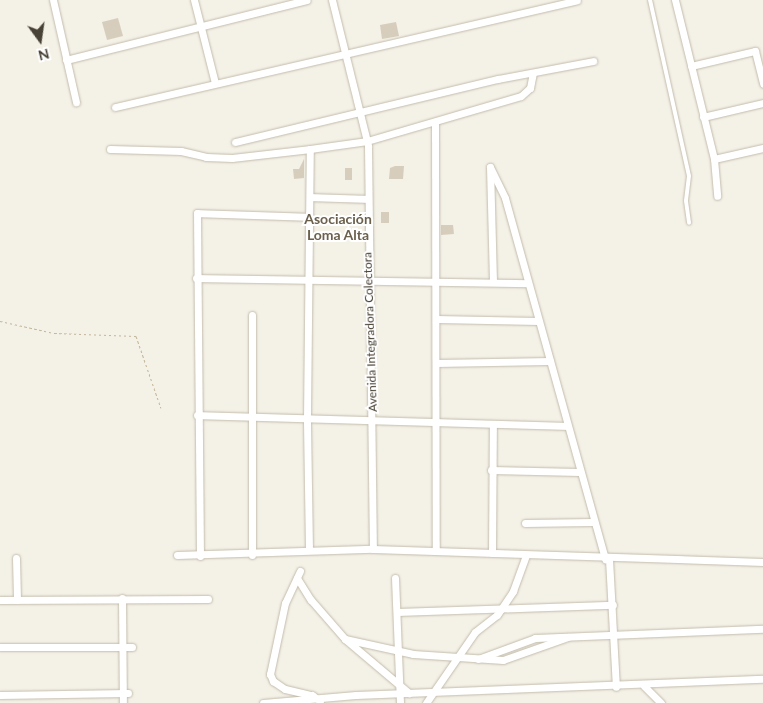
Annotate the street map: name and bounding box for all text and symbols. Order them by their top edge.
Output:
north arrow [15,15,65,65]
text: N [36,45,51,65]
district label: Asociación Loma Alta [304,211,372,243]
street label: Avenida Integradora Colectora [360,252,380,412]

